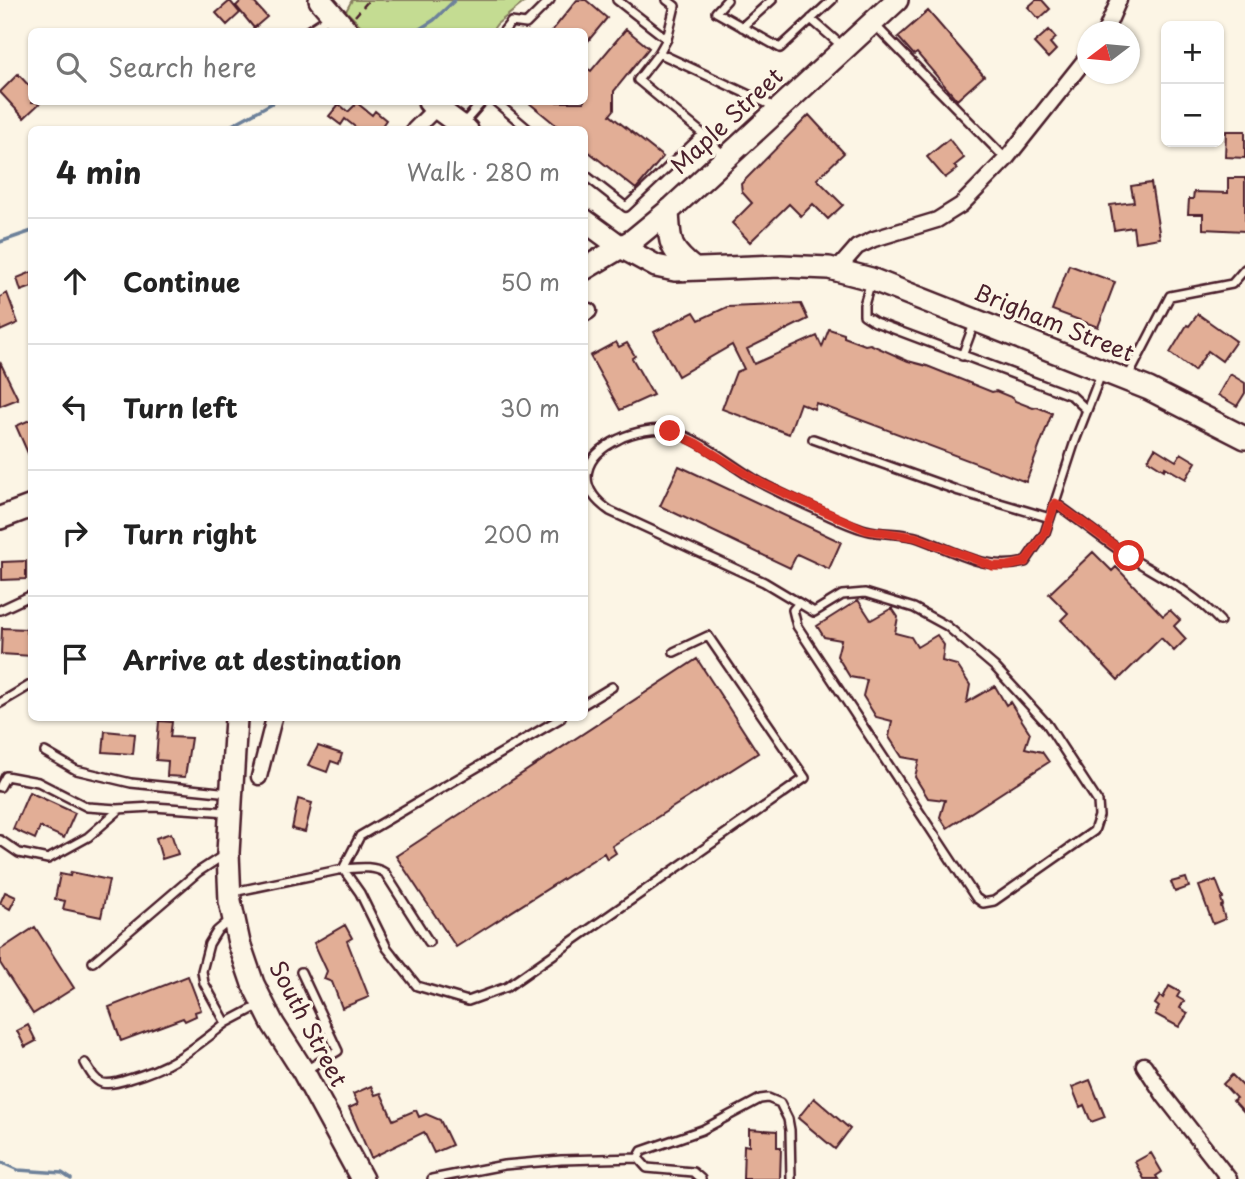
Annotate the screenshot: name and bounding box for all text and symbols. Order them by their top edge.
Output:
north arrow [1077,21,1140,84]
map controls [1161,21,1224,147]
button: + [1161,21,1224,84]
search box [28,28,588,105]
text: Search here [108,47,257,86]
icon: search [52,48,90,86]
street label: Maple Street [662,58,790,181]
button: − [1161,84,1224,147]
text: 4 min [56,149,142,194]
text: Walk · 280 m [407,154,560,189]
icon: ahead [56,262,94,300]
text: Continue [123,262,240,301]
text: 50 m [500,264,560,299]
street label: Brigham Street [969,273,1140,370]
icon: left [56,388,94,426]
text: Turn left [123,388,238,427]
text: 30 m [499,390,560,425]
route end [654,415,685,446]
icon: right [56,514,94,552]
text: Turn right [123,514,257,553]
text: 200 m [483,516,560,551]
route start [1113,540,1144,571]
icon: arrive [56,640,94,678]
text: Arrive at destination [123,640,402,679]
street label: South Street [261,954,357,1092]

